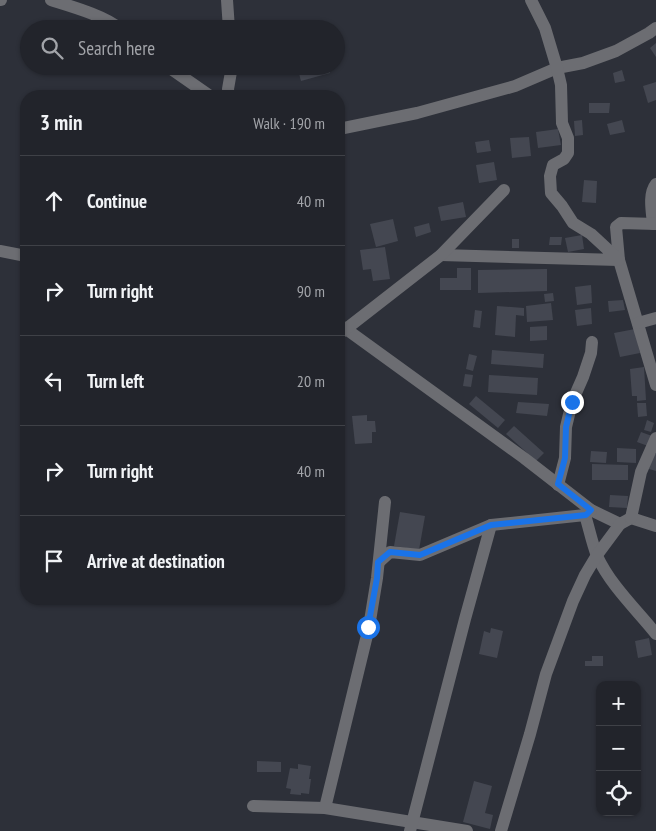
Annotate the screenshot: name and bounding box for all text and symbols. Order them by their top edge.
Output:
search box [20,20,345,75]
icon: search [38,34,66,62]
text: Search here [78,36,155,60]
text: 3 min [40,109,82,136]
text: Walk · 190 m [253,113,325,133]
icon: ahead [40,187,68,215]
text: Continue [87,189,147,213]
text: 40 m [297,191,325,211]
icon: right [40,277,68,305]
text: Turn right [87,279,153,303]
text: 90 m [297,281,325,301]
icon: left [40,367,68,395]
text: Turn left [87,369,144,393]
text: 20 m [297,371,325,391]
route end [561,391,584,414]
icon: right [40,457,68,485]
text: Turn right [87,459,153,483]
text: 40 m [297,461,325,481]
icon: arrive [40,547,68,575]
text: Arrive at destination [87,549,225,573]
route start [357,616,380,639]
map controls [596,681,641,816]
button: + [596,681,641,726]
button: − [596,726,641,771]
button: locate [596,771,641,816]

